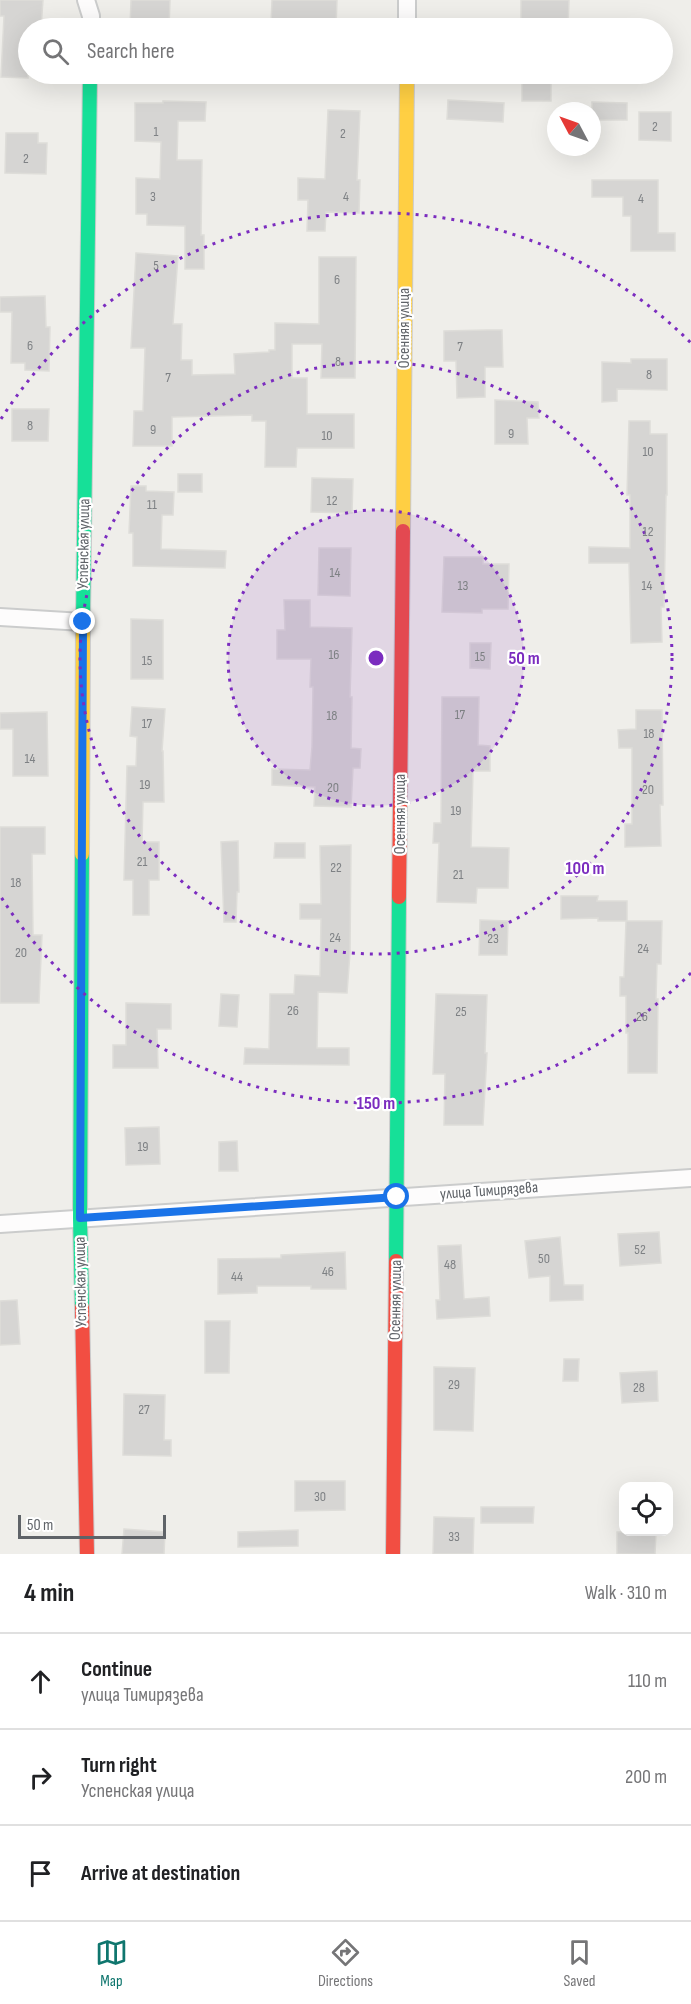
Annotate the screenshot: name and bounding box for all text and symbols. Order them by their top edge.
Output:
search box [18,18,673,84]
icon: search [39,35,72,68]
text: Search here [87,38,174,65]
north arrow [547,102,601,156]
house number: 2 [652,118,658,135]
house number: 1 [154,123,159,140]
house number: 2 [340,125,346,142]
house number: 2 [23,150,29,167]
house number: 3 [150,188,156,205]
house number: 4 [343,188,349,205]
house number: 4 [638,190,644,207]
house number: 5 [153,257,159,274]
house number: 6 [334,271,340,288]
street label: Осенняя улица [395,288,414,368]
house number: 6 [27,337,33,354]
house number: 7 [457,338,463,355]
house number: 8 [335,353,341,370]
house number: 8 [646,366,652,383]
house number: 7 [165,369,171,386]
house number: 8 [27,417,33,434]
house number: 9 [150,421,156,438]
house number: 9 [508,425,514,442]
house number: 10 [321,427,333,444]
house number: 10 [642,443,654,460]
house number: 12 [327,492,338,509]
house number: 11 [147,496,157,513]
street label: Успенская улица [74,498,94,590]
house number: 12 [643,523,654,540]
house number: 14 [330,564,341,581]
house number: 13 [458,577,469,594]
house number: 14 [642,577,653,594]
route end [69,608,95,634]
house number: 16 [328,646,340,663]
centre of rings [366,648,386,668]
house number: 15 [475,648,486,665]
text: 50 m [508,648,540,669]
house number: 15 [142,652,153,669]
house number: 17 [455,706,466,723]
house number: 18 [326,707,338,724]
house number: 17 [142,715,153,732]
house number: 18 [643,725,655,742]
house number: 14 [25,750,36,767]
street label: Осенняя улица [391,774,410,854]
house number: 19 [139,776,151,793]
house number: 20 [327,779,339,796]
house number: 20 [642,781,654,798]
house number: 19 [450,802,462,819]
house number: 21 [137,853,147,870]
text: 100 m [566,858,605,879]
house number: 22 [330,859,342,876]
house number: 21 [453,866,463,883]
house number: 18 [10,874,22,891]
house number: 24 [329,929,341,946]
house number: 23 [487,930,499,947]
house number: 24 [637,940,649,957]
house number: 20 [15,944,27,961]
house number: 26 [287,1002,299,1019]
house number: 25 [455,1003,467,1020]
house number: 26 [636,1008,648,1025]
text: 150 m [357,1093,395,1114]
house number: 19 [137,1138,149,1155]
street label: улица Тимирязева [439,1178,539,1204]
route start [383,1183,409,1209]
street label: Успенская улица [71,1236,91,1328]
house number: 52 [634,1241,646,1258]
house number: 50 [538,1250,550,1267]
house number: 48 [444,1256,456,1273]
street label: Осенняя улица [386,1260,406,1340]
house number: 46 [322,1263,334,1280]
house number: 44 [231,1268,243,1285]
house number: 29 [448,1376,460,1393]
house number: 28 [633,1379,645,1396]
house number: 27 [138,1401,150,1418]
map controls [619,1482,673,1536]
button: locate [619,1482,673,1536]
house number: 30 [314,1488,326,1505]
scale bar [18,1512,166,1540]
text: 50 m [27,1516,53,1535]
house number: 33 [448,1528,460,1545]
text: 4 min [24,1578,74,1609]
text: Walk · 310 m [585,1581,667,1605]
text: Continue [81,1656,152,1683]
icon: ahead [24,1665,57,1698]
text: 110 m [628,1669,667,1693]
text: улица Тимирязева [81,1683,204,1707]
text: Turn right [81,1752,157,1779]
icon: right [24,1761,57,1794]
text: 200 m [625,1765,667,1789]
text: Успенская улица [81,1779,195,1803]
icon: arrive [24,1857,57,1890]
text: Arrive at destination [81,1860,240,1887]
tab: Map [95,1936,128,1991]
tab: Directions [318,1936,373,1991]
tab: Saved [563,1936,596,1991]

